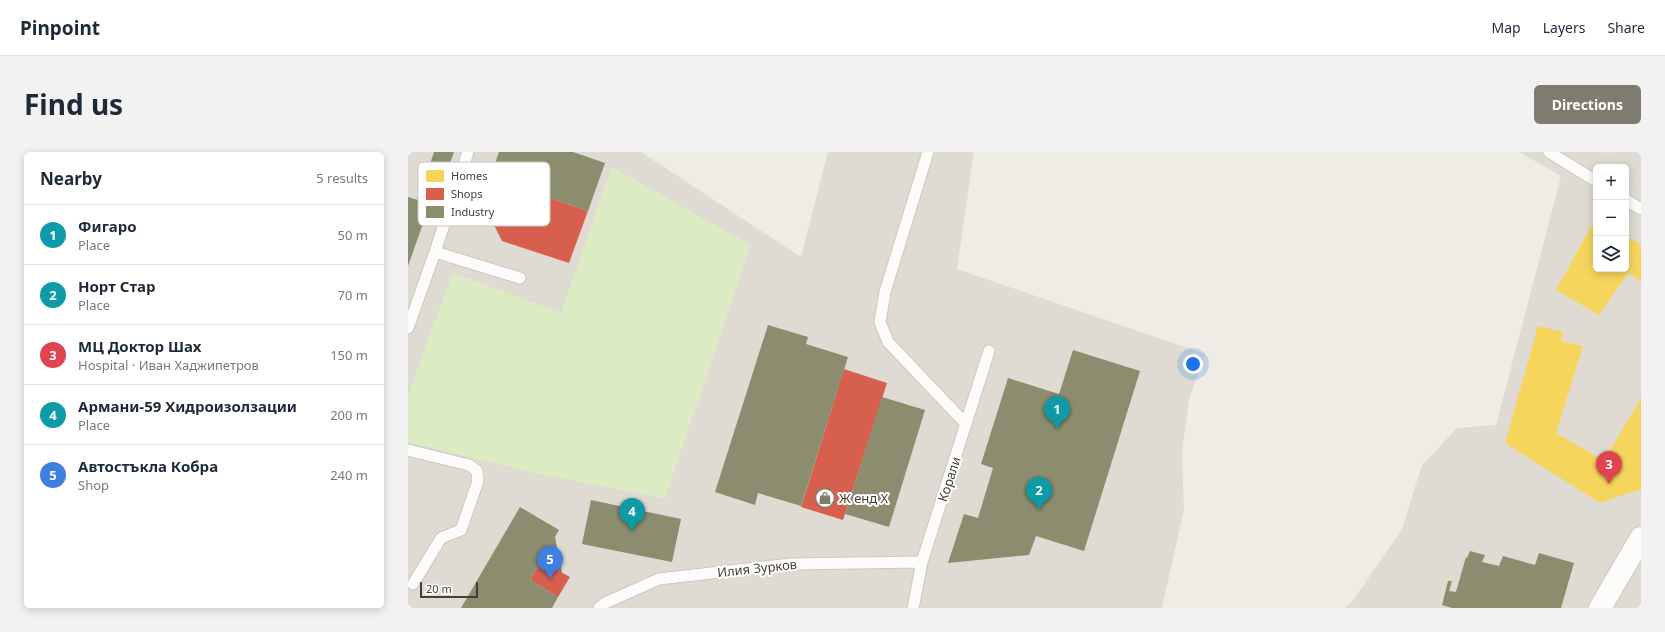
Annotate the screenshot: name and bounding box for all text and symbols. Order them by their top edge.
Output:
text: Pinpoint [20,15,100,41]
text: Map [1492,18,1521,37]
text: Layers [1543,18,1585,37]
text: Share [1607,18,1645,37]
text: Find us [24,85,123,123]
button: Directions [1534,85,1641,124]
legend [418,162,550,226]
map controls [1593,164,1629,272]
button: + [1593,164,1629,200]
text: Nearby [40,167,102,190]
text: Homes [451,168,488,183]
text: 5 results [316,169,368,187]
text: Shops [451,186,483,201]
button: − [1593,200,1629,236]
text: Industry [451,204,495,219]
text: Фигаро [78,216,137,236]
text: 1 [49,226,57,244]
text: 50 m [338,226,368,244]
text: Place [78,236,110,254]
button: layers [1593,236,1629,272]
text: Норт Стар [78,276,155,296]
text: 2 [49,286,57,304]
text: 70 m [338,286,368,304]
text: Place [78,296,110,314]
text: МЦ Доктор Шах [78,336,201,356]
text: 3 [49,346,57,364]
text: 150 m [330,346,368,364]
your location [1183,354,1203,374]
text: Hospital · Иван Хаджипетров [78,356,259,374]
text: Армани-59 Хидроизолзации [78,396,297,416]
pin: 1 [1044,396,1070,429]
text: 4 [49,406,57,424]
text: 200 m [330,406,368,424]
text: Place [78,416,110,434]
pin: 3 [1596,451,1622,484]
street label: Корали [933,454,965,504]
text: Автостъкла Кобра [78,456,218,476]
text: 5 [49,466,57,484]
text: 240 m [330,466,368,484]
text: Shop [78,476,109,494]
pin: 2 [1026,477,1052,510]
shop icon: Ж енд Х [814,487,836,509]
place label: Ж енд Х [839,489,889,507]
pin: 4 [619,498,645,531]
pin: 5 [537,546,563,579]
street label: Илия Зурков [716,555,798,581]
scale bar [420,580,478,599]
text: 20 m [426,581,452,596]

